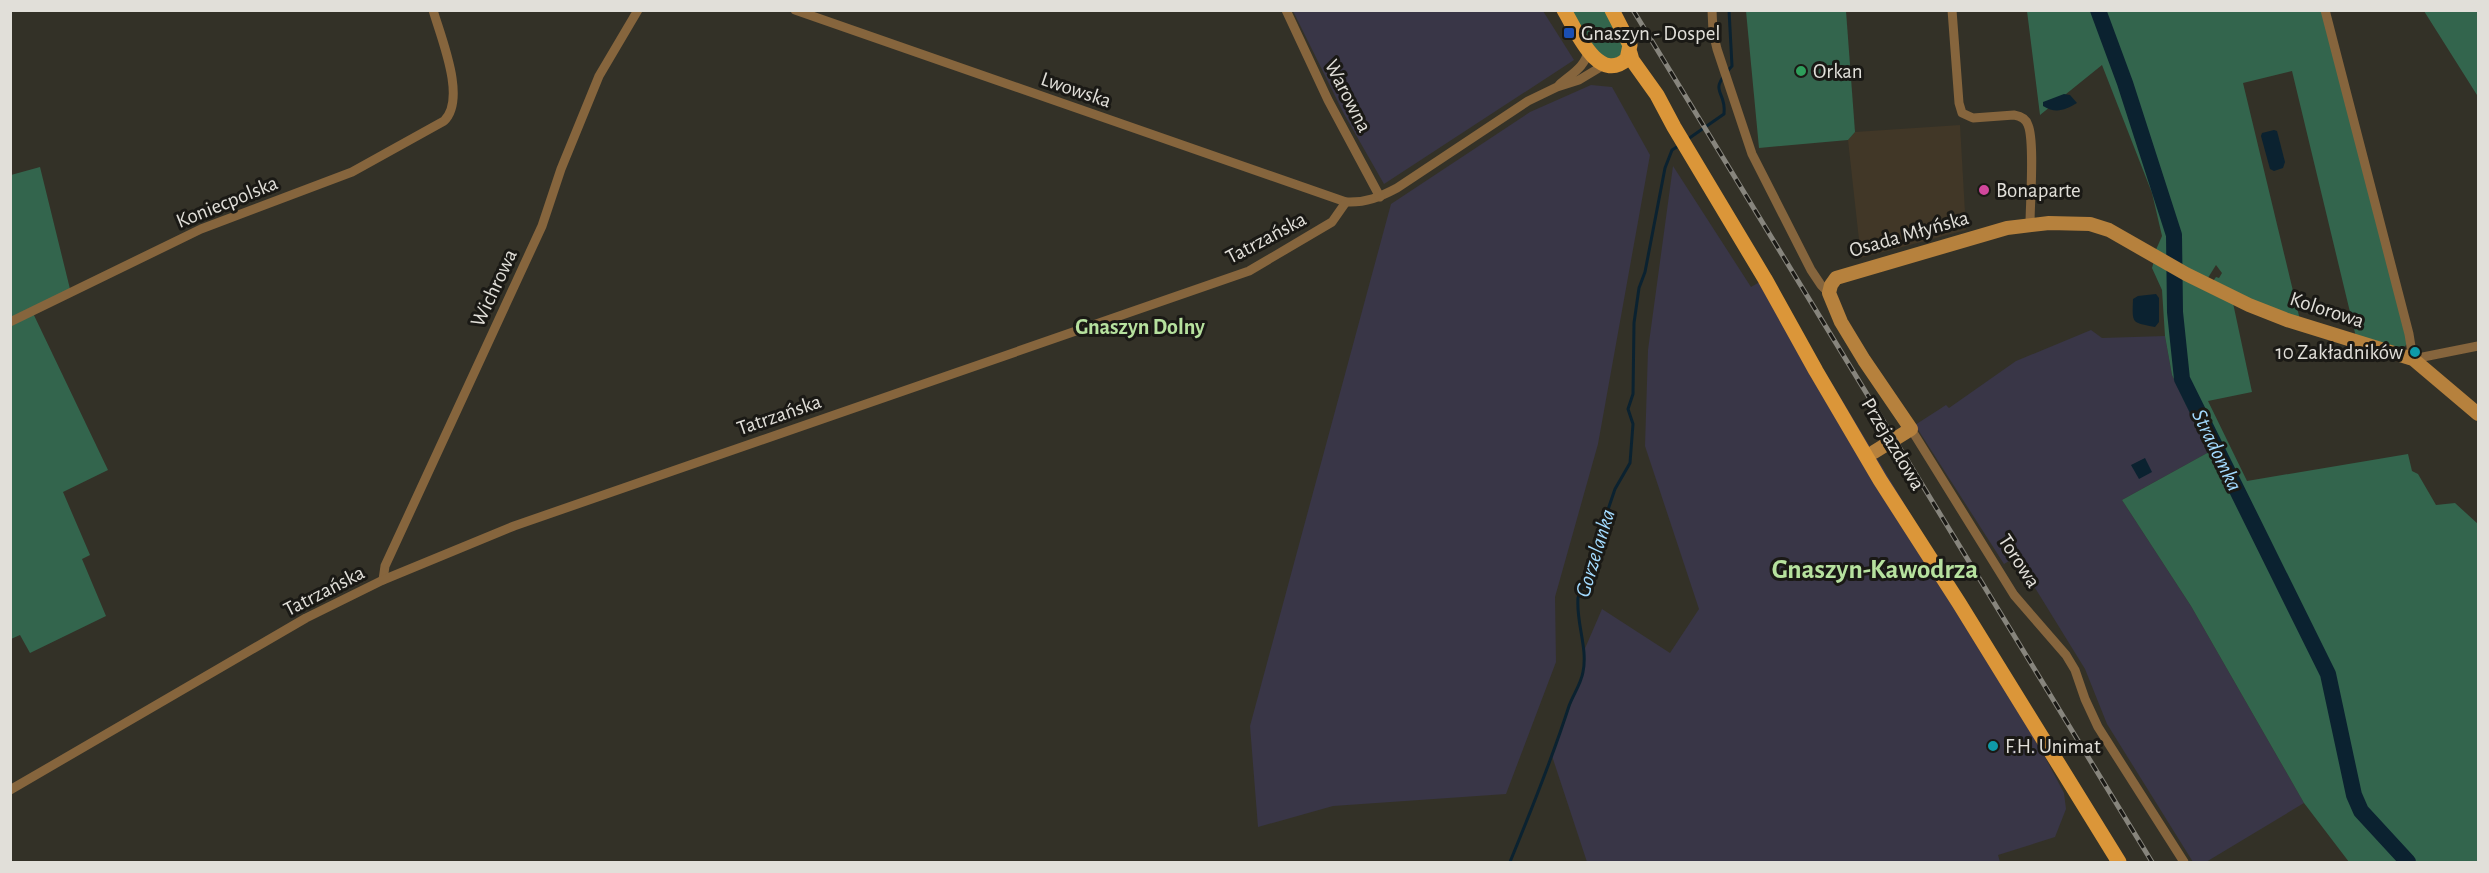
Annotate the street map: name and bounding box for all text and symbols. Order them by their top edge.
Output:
place label: Gnaszyn - Dospel [1581,23,1721,44]
marker: Gnaszyn - Dospel [1562,26,1576,40]
street label: Warowna [1321,56,1375,136]
place label: Orkan [1813,61,1863,82]
marker: Orkan [1794,64,1808,78]
street label: Lwowska [1038,68,1114,112]
street label: Koniecpolska [173,172,281,232]
place label: Bonaparte [1996,180,2081,201]
marker: Bonaparte [1977,183,1991,197]
street label: Osada Młyńska [1847,207,1971,261]
street label: Tatrzańska [1222,208,1310,268]
street label: Wichrowa [467,246,521,330]
street label: Kolorowa [2287,288,2367,332]
district label: Gnaszyn Dolny [1075,316,1205,339]
place label: 10 Zakładników [2276,342,2403,363]
marker: 10 Zakładników [2408,345,2422,359]
street label: Tatrzańska [734,391,824,439]
street label: Przejazdowa [1857,394,1929,494]
water label: Stradomka [2188,406,2246,494]
water label: Gorzelanka [1571,506,1619,600]
street label: Torowa [1994,530,2044,592]
district label: Gnaszyn-Kawodrza [1772,556,1978,584]
street label: Tatrzańska [280,562,368,620]
place label: F.H. Unimat [2005,736,2101,757]
marker: F.H. Unimat [1986,739,2000,753]

